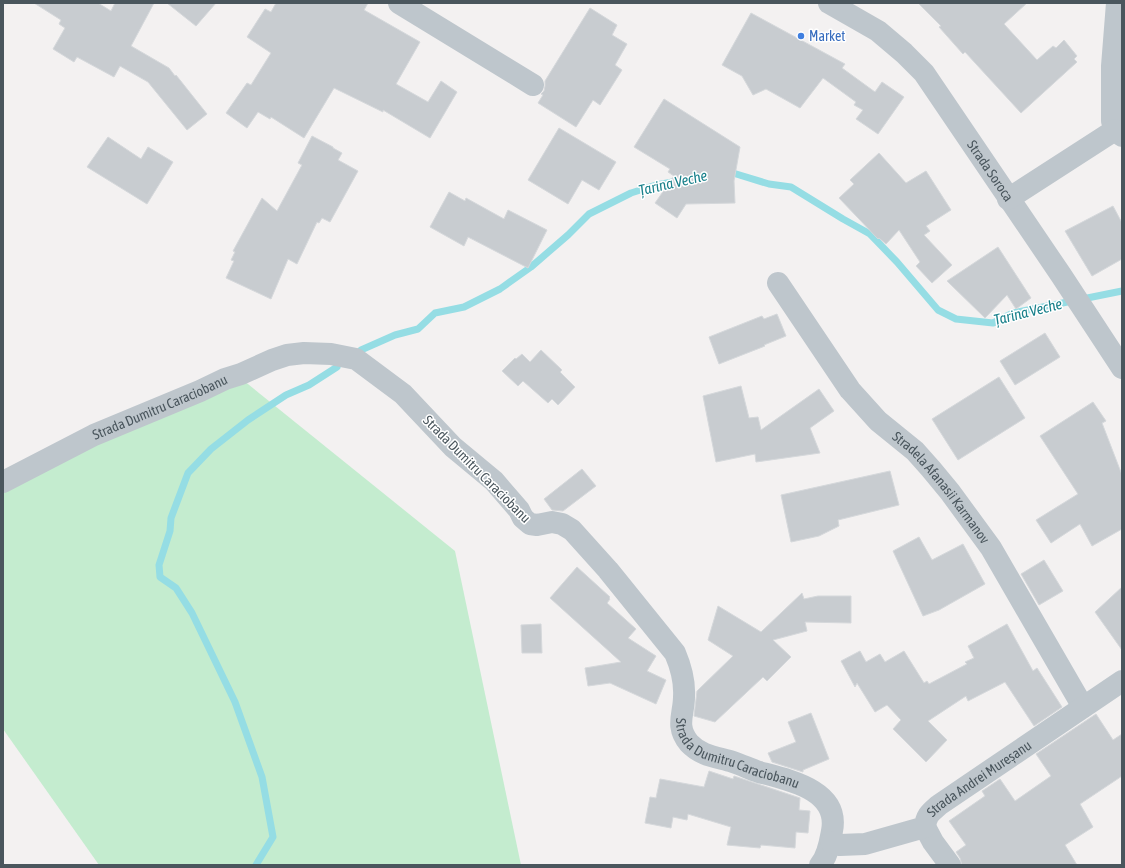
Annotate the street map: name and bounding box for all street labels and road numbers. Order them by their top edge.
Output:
street label: Strada Soroca [964,137,1017,204]
street label: Strada Dumitru Caraciobanu [90,371,230,443]
street label: Strada Dumitru Caraciobanu [420,412,534,526]
street label: Stradela Afanasii Karmanov [889,428,993,547]
street label: Strada Dumitru Caraciobanu [673,718,802,791]
street label: Strada Andrei Mureșanu [923,737,1034,820]

